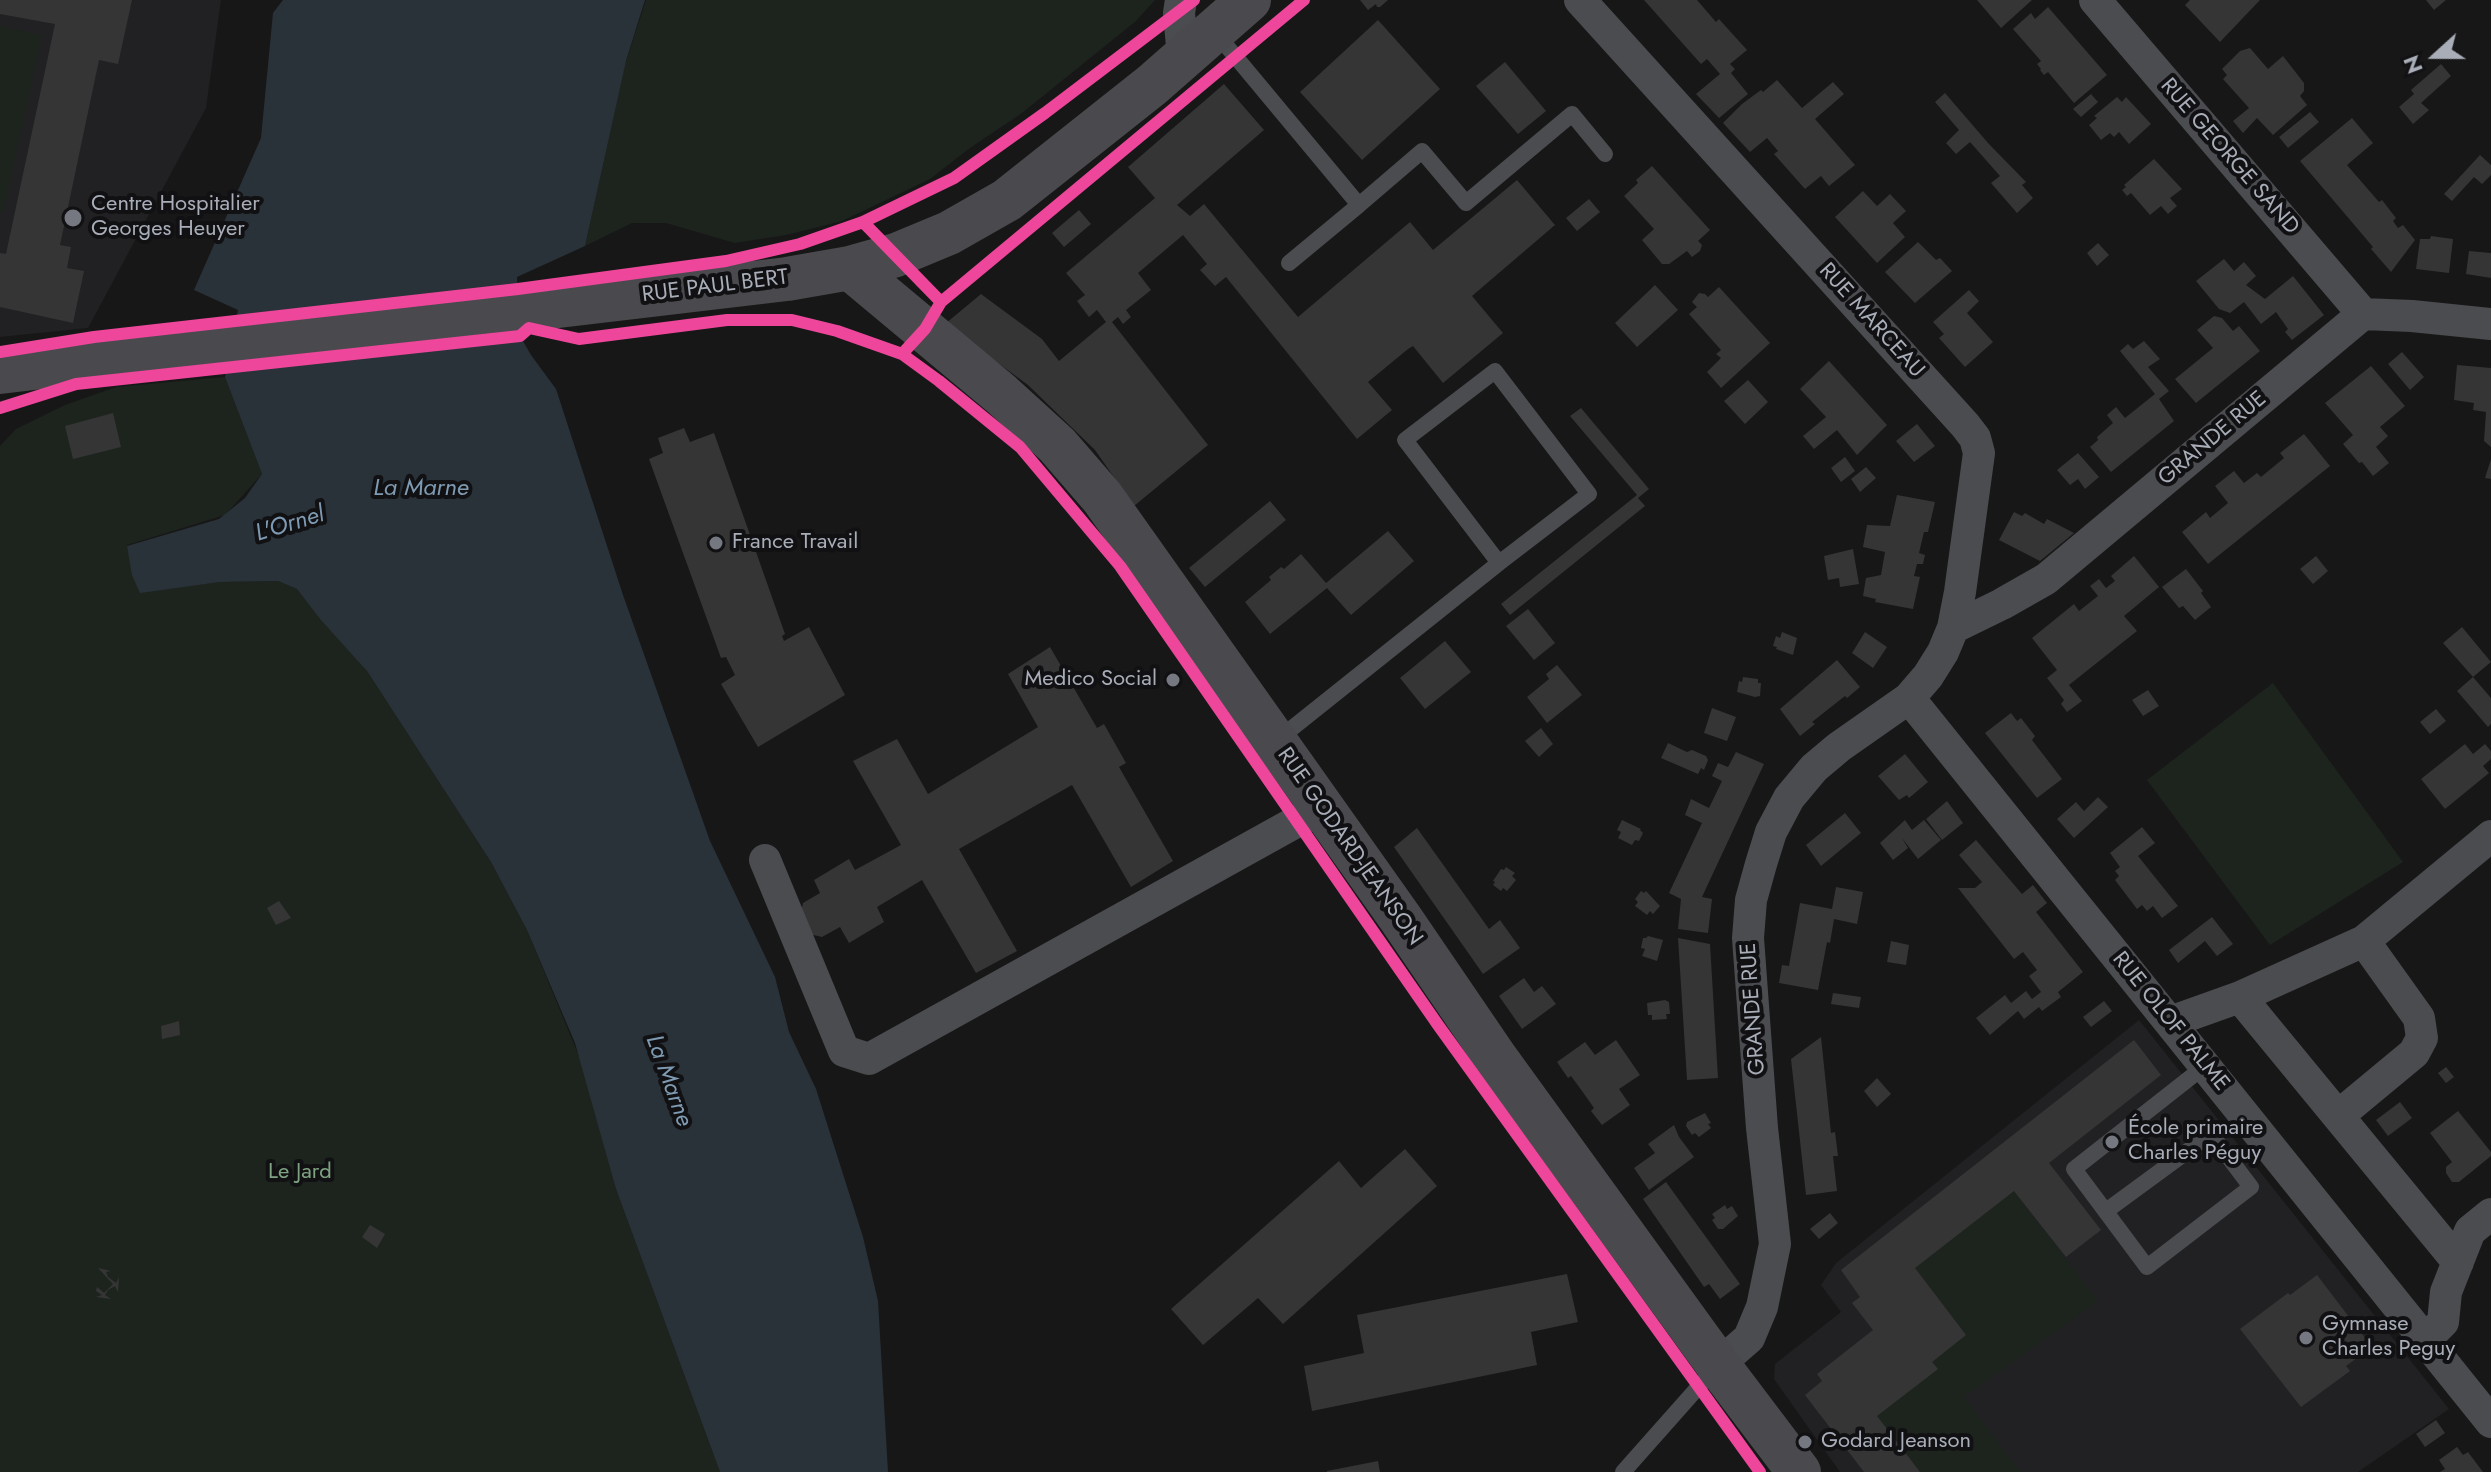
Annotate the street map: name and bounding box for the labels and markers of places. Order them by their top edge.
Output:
place label: Centre Hospitalier Georges Heuyer [91,192,260,244]
marker: Centre Hospitalier Georges Heuyer [62,207,84,229]
place label: France Travail [732,530,858,556]
marker: France Travail [707,534,725,552]
place label: Medico Social [1025,667,1157,693]
marker: Medico Social [1164,671,1182,689]
place label: École primaire Charles Péguy [2128,1116,2263,1168]
marker: École primaire Charles Péguy [2103,1133,2121,1151]
place label: Gymnase Charles Peguy [2322,1312,2455,1364]
marker: Gymnase Charles Peguy [2297,1329,2315,1347]
place label: Godard Jeanson [1821,1429,1971,1455]
marker: Godard Jeanson [1796,1433,1814,1451]

